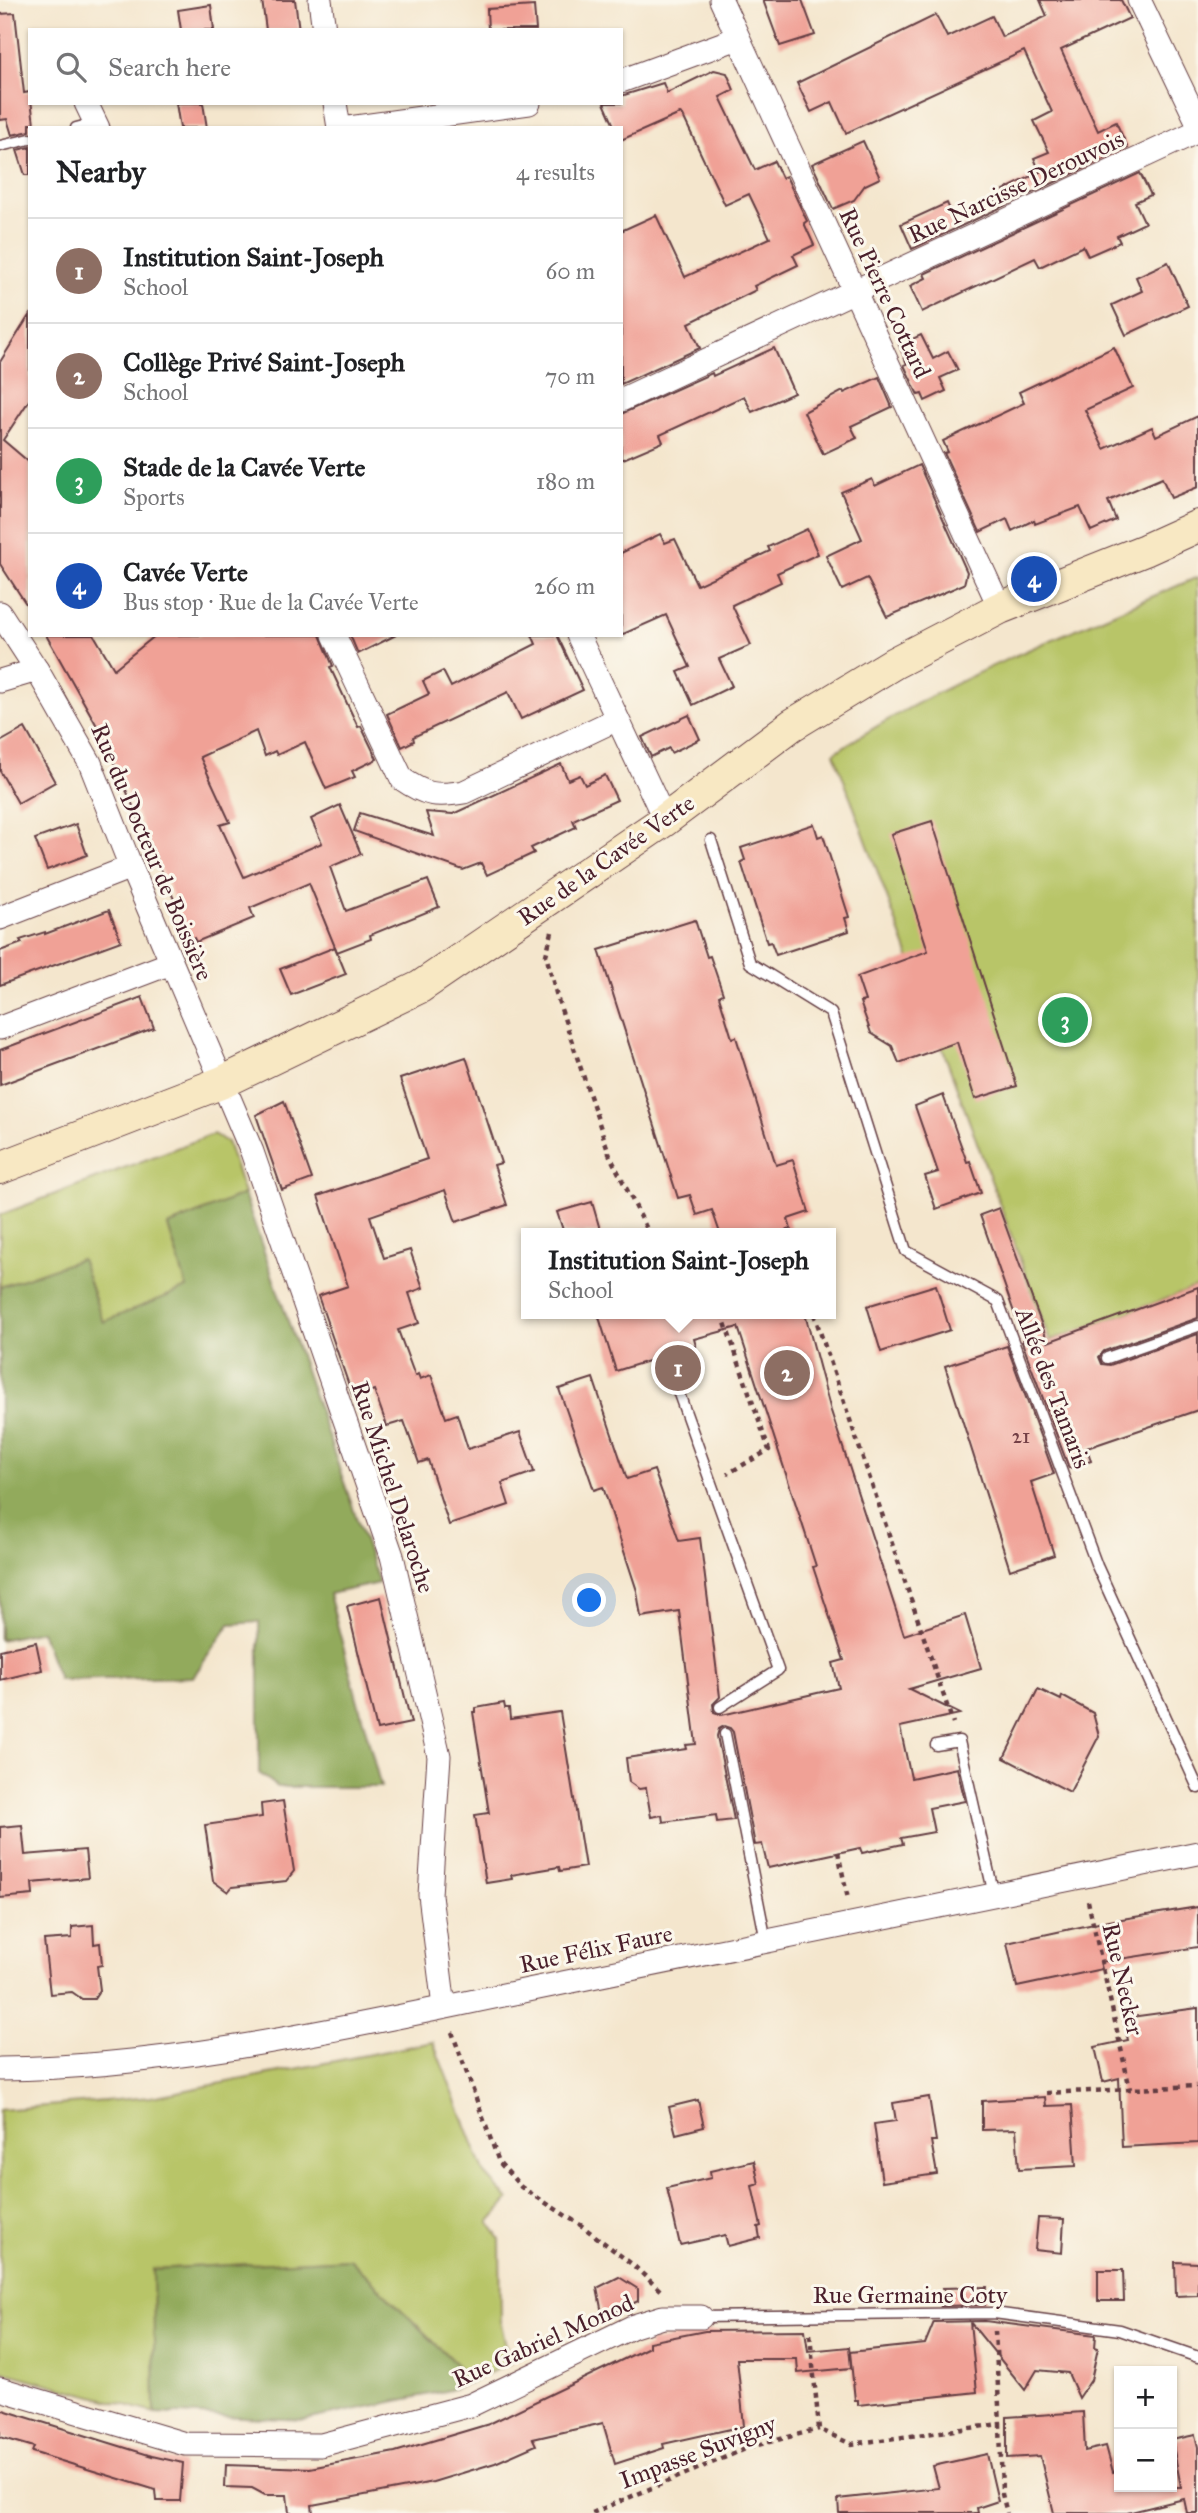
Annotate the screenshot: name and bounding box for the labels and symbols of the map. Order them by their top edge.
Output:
street label: Rue Narcisse Derouvois [903,124,1129,250]
street label: Rue Pierre Cottard [832,203,938,383]
pin: 4 [1011,553,1057,605]
street label: Rue du Docteur de Boissière [84,719,220,985]
street label: Rue de la Cavée Verte [512,788,700,932]
pin: 3 [1042,994,1088,1046]
street label: Allée des Tamaris [1008,1302,1097,1473]
pin: 1 [655,1342,701,1394]
pin: 2 [764,1347,810,1399]
street label: Rue Michel Delaroche [345,1377,441,1597]
house number: 21 [1012,1423,1030,1449]
your location [572,1583,606,1617]
street label: Rue Félix Faure [517,1918,675,1980]
street label: Rue Necker [1095,1920,1151,2038]
street label: Rue Germaine Coty [813,2280,1008,2310]
street label: Rue Gabriel Monod [448,2288,638,2394]
street label: Impasse Suvigny [616,2408,781,2496]

